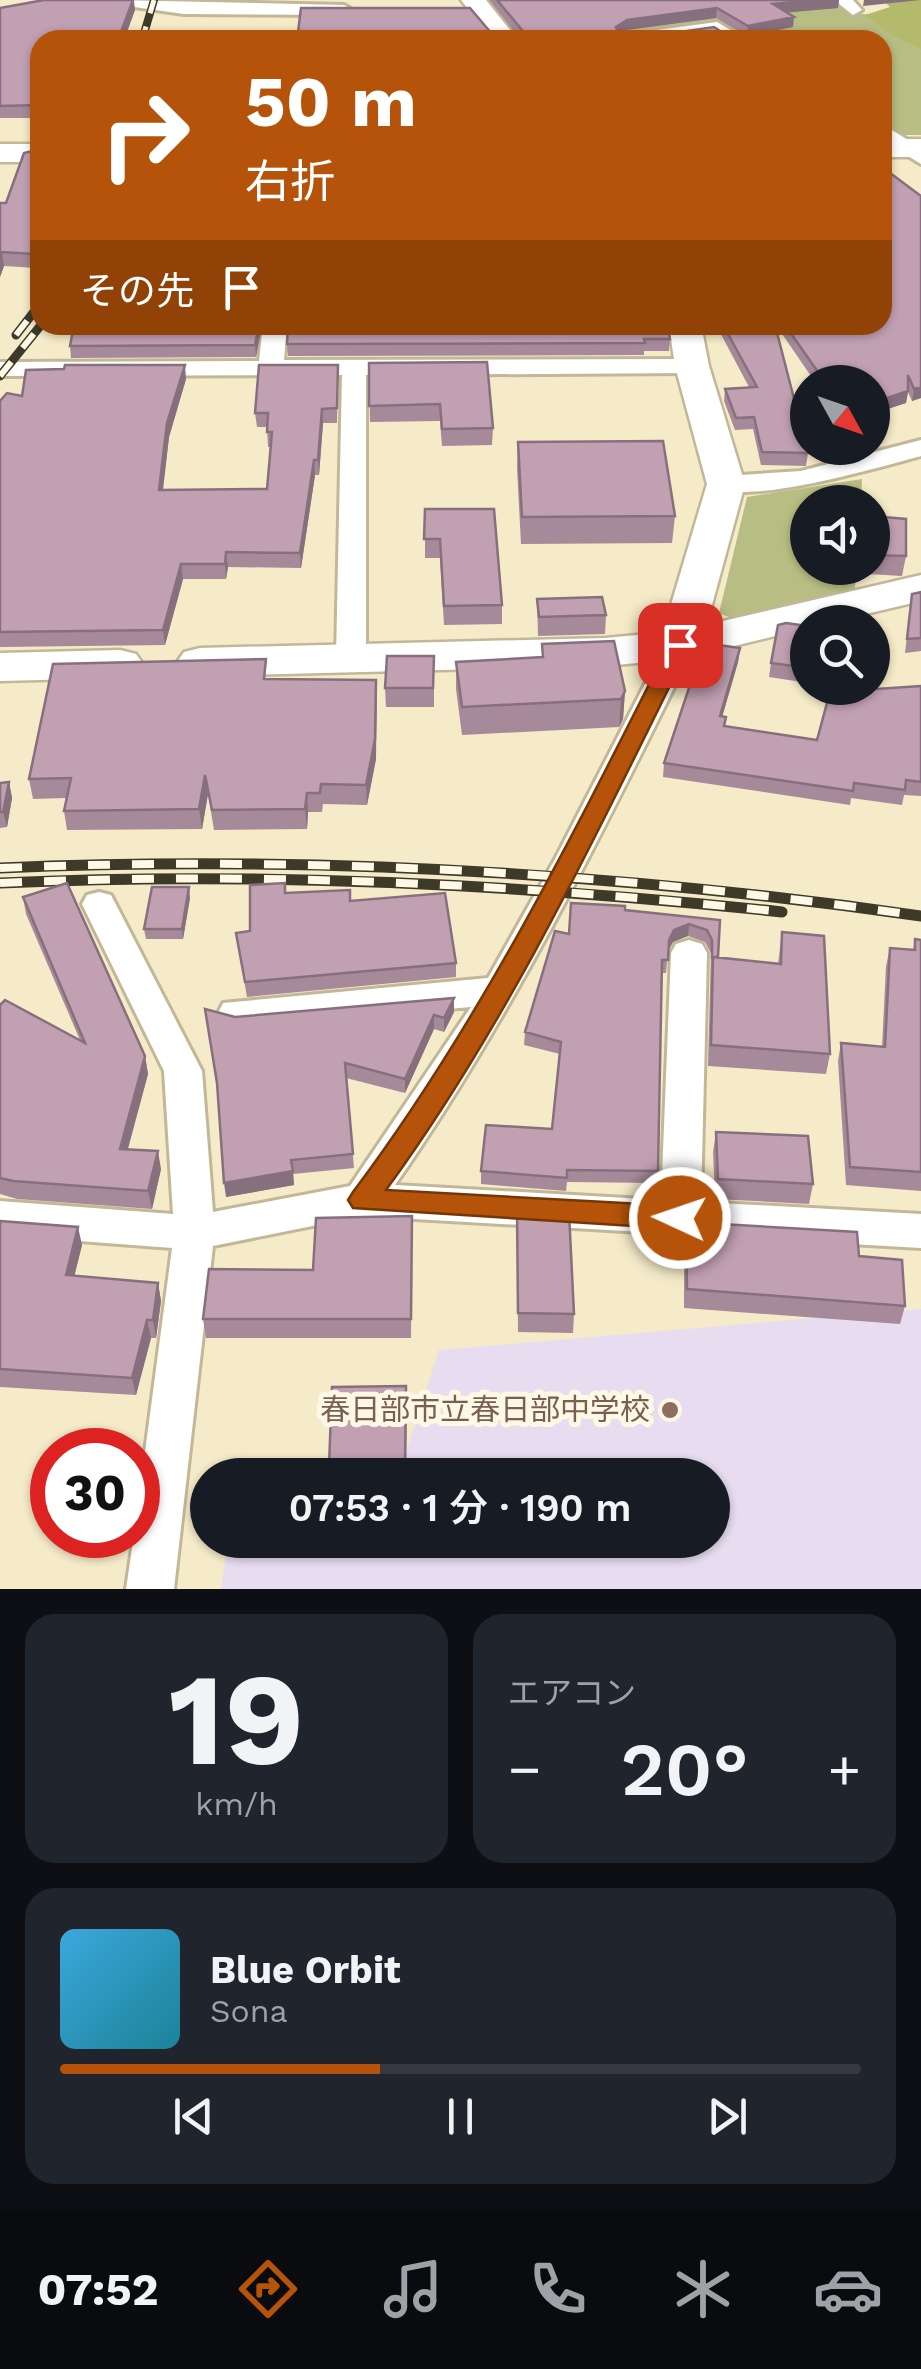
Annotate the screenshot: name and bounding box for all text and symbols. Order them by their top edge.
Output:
text: 50 m [245,61,417,143]
icon: right [80,70,210,200]
text: 右折 [245,155,335,208]
icon: arrive [214,260,269,315]
text: その先 [80,269,194,313]
north arrow [790,365,890,465]
map controls [790,365,890,705]
button: sound [790,485,890,585]
pin [638,603,723,688]
button: search [790,605,890,705]
icon: arrive [653,618,708,673]
position arrow [628,1166,732,1270]
place label: 春日部市立春日部中学校 [320,1392,650,1427]
marker: 春日部市立春日部中学校 [659,1399,681,1421]
speed limit sign: 30 [30,1428,160,1558]
text: 07:53 · 1 分 · 190 m [289,1486,631,1530]
text: 19 [168,1643,305,1796]
text: エアコン [508,1674,636,1712]
text: 20° [620,1725,749,1813]
text: − [508,1737,541,1801]
text: + [828,1737,861,1801]
text: km/h [195,1785,278,1823]
text: Blue Orbit [210,1948,401,1992]
text: Sona [210,1992,288,2030]
icon: previous [166,2089,221,2144]
icon: pause [433,2089,488,2144]
icon: next [700,2089,755,2144]
icon: directions [233,2254,303,2324]
icon: music [378,2254,448,2324]
icon: phone [523,2254,593,2324]
icon: climate [668,2254,738,2324]
icon: car [813,2254,883,2324]
text: 07:52 [37,2263,159,2316]

